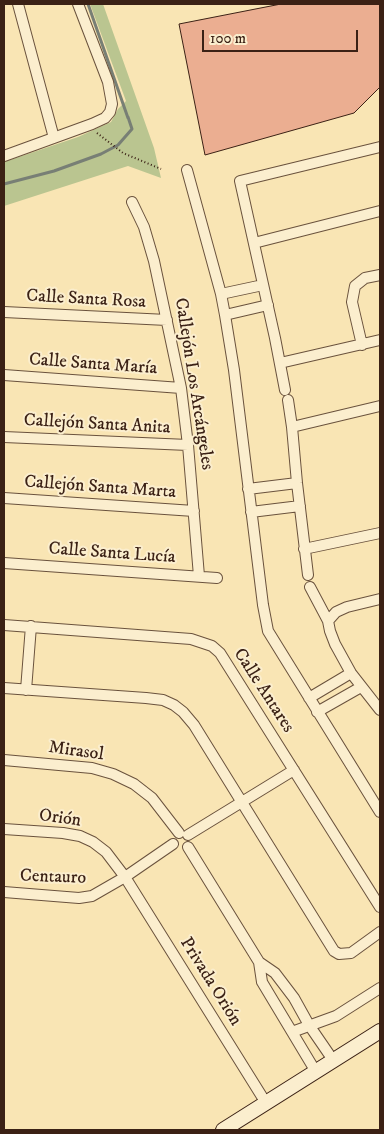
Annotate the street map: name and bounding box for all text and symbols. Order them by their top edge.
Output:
scale bar [204,20,360,52]
text: 100 m [210,29,246,48]
street label: Calle Santa Rosa [26,286,146,314]
street label: Callejón Los Arcángeles [169,297,217,471]
street label: Calle Santa María [28,350,158,380]
street label: Callejón Santa Anita [23,410,171,440]
street label: Callejón Santa Marta [23,472,177,504]
street label: Calle Santa Lucía [48,539,176,569]
street label: Calle Antares [228,645,298,737]
street label: Mirasol [47,737,105,767]
street label: Orión [38,805,82,833]
street label: Centauro [19,866,87,890]
street label: Privada Orión [174,934,246,1030]

